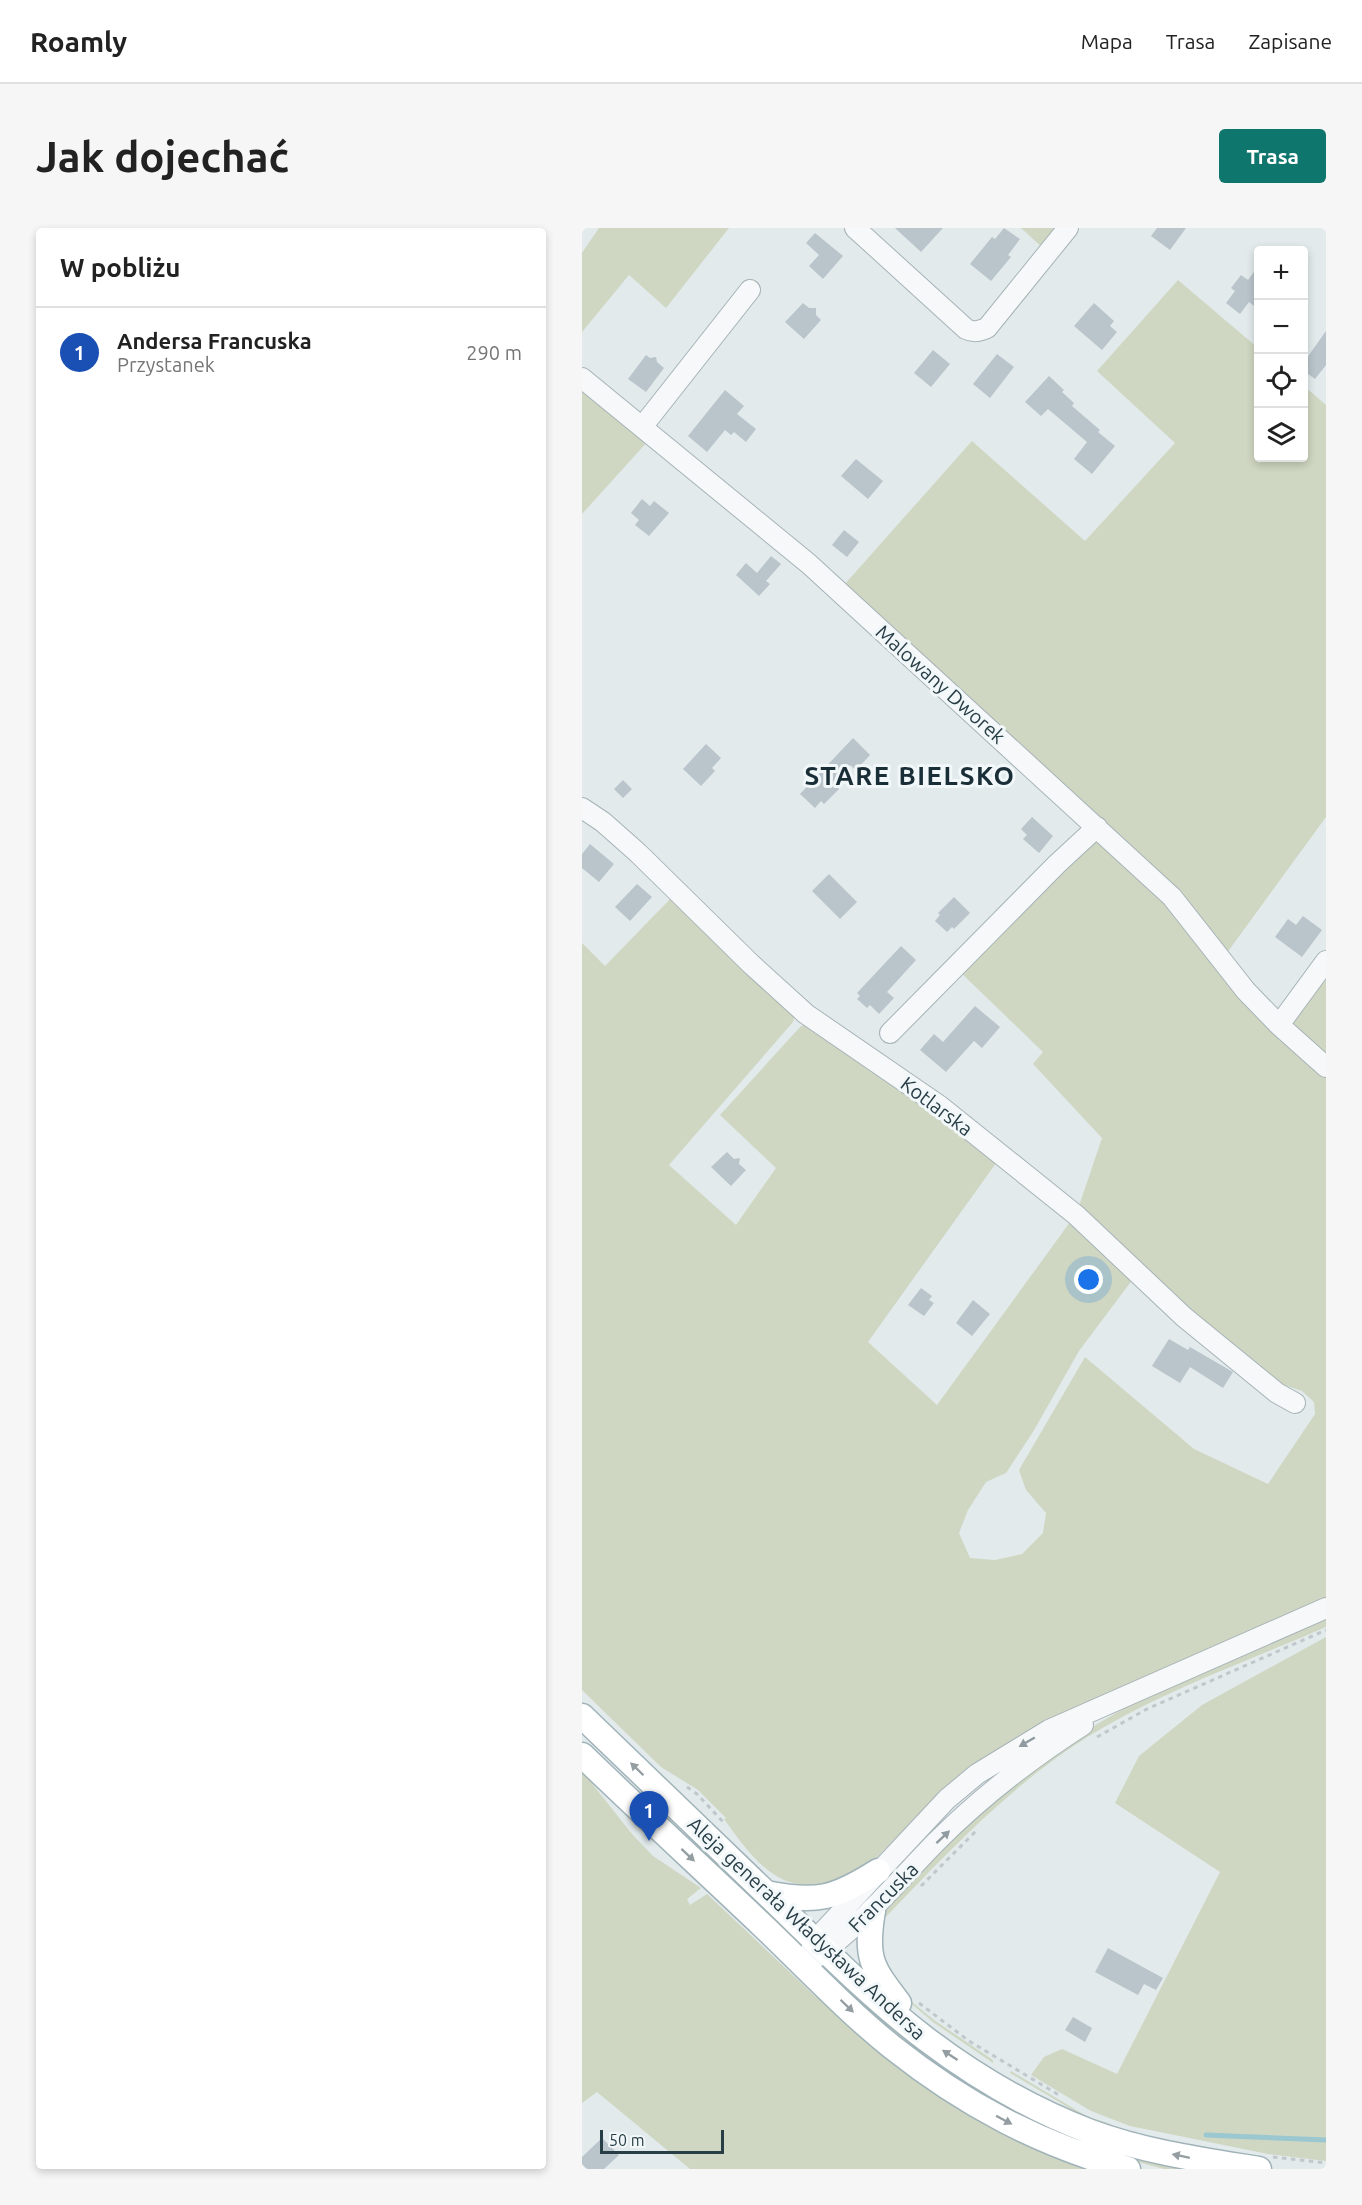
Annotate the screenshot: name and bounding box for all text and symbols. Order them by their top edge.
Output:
text: Roamly [30,26,127,57]
text: Mapa [1081,29,1133,53]
text: Trasa [1166,29,1215,53]
text: Zapisane [1248,29,1332,53]
button: Trasa [1219,129,1326,183]
text: Jak dojechać [36,133,289,180]
map controls [1254,246,1308,462]
button: + [1254,246,1308,300]
text: W pobliżu [60,253,181,282]
button: − [1254,300,1308,354]
text: Andersa Francuska [117,328,312,353]
text: 1 [74,341,85,364]
text: 290 m [466,341,522,364]
text: Przystanek [117,353,215,376]
button: locate [1254,354,1308,408]
button: layers [1254,408,1308,462]
street label: Malowany Dworek [872,620,1010,748]
district label: STARE BIELSKO [805,761,1016,790]
street label: Kotlarska [897,1072,977,1140]
your location [1074,1265,1103,1294]
one-way arrow [1019,1737,1035,1748]
one-way arrow [630,1762,644,1776]
pin: 1 [630,1792,668,1841]
street label: Aleja generała Władysława Andersa [684,1812,930,2044]
one-way arrow [935,1830,949,1844]
one-way arrow [680,1848,695,1862]
street label: Francuska [843,1857,923,1937]
one-way arrow [839,1999,853,2013]
one-way arrow [942,2050,958,2061]
one-way arrow [996,2115,1013,2125]
scale bar [600,2127,724,2154]
text: 50 m [609,2131,645,2149]
one-way arrow [1171,2151,1190,2160]

